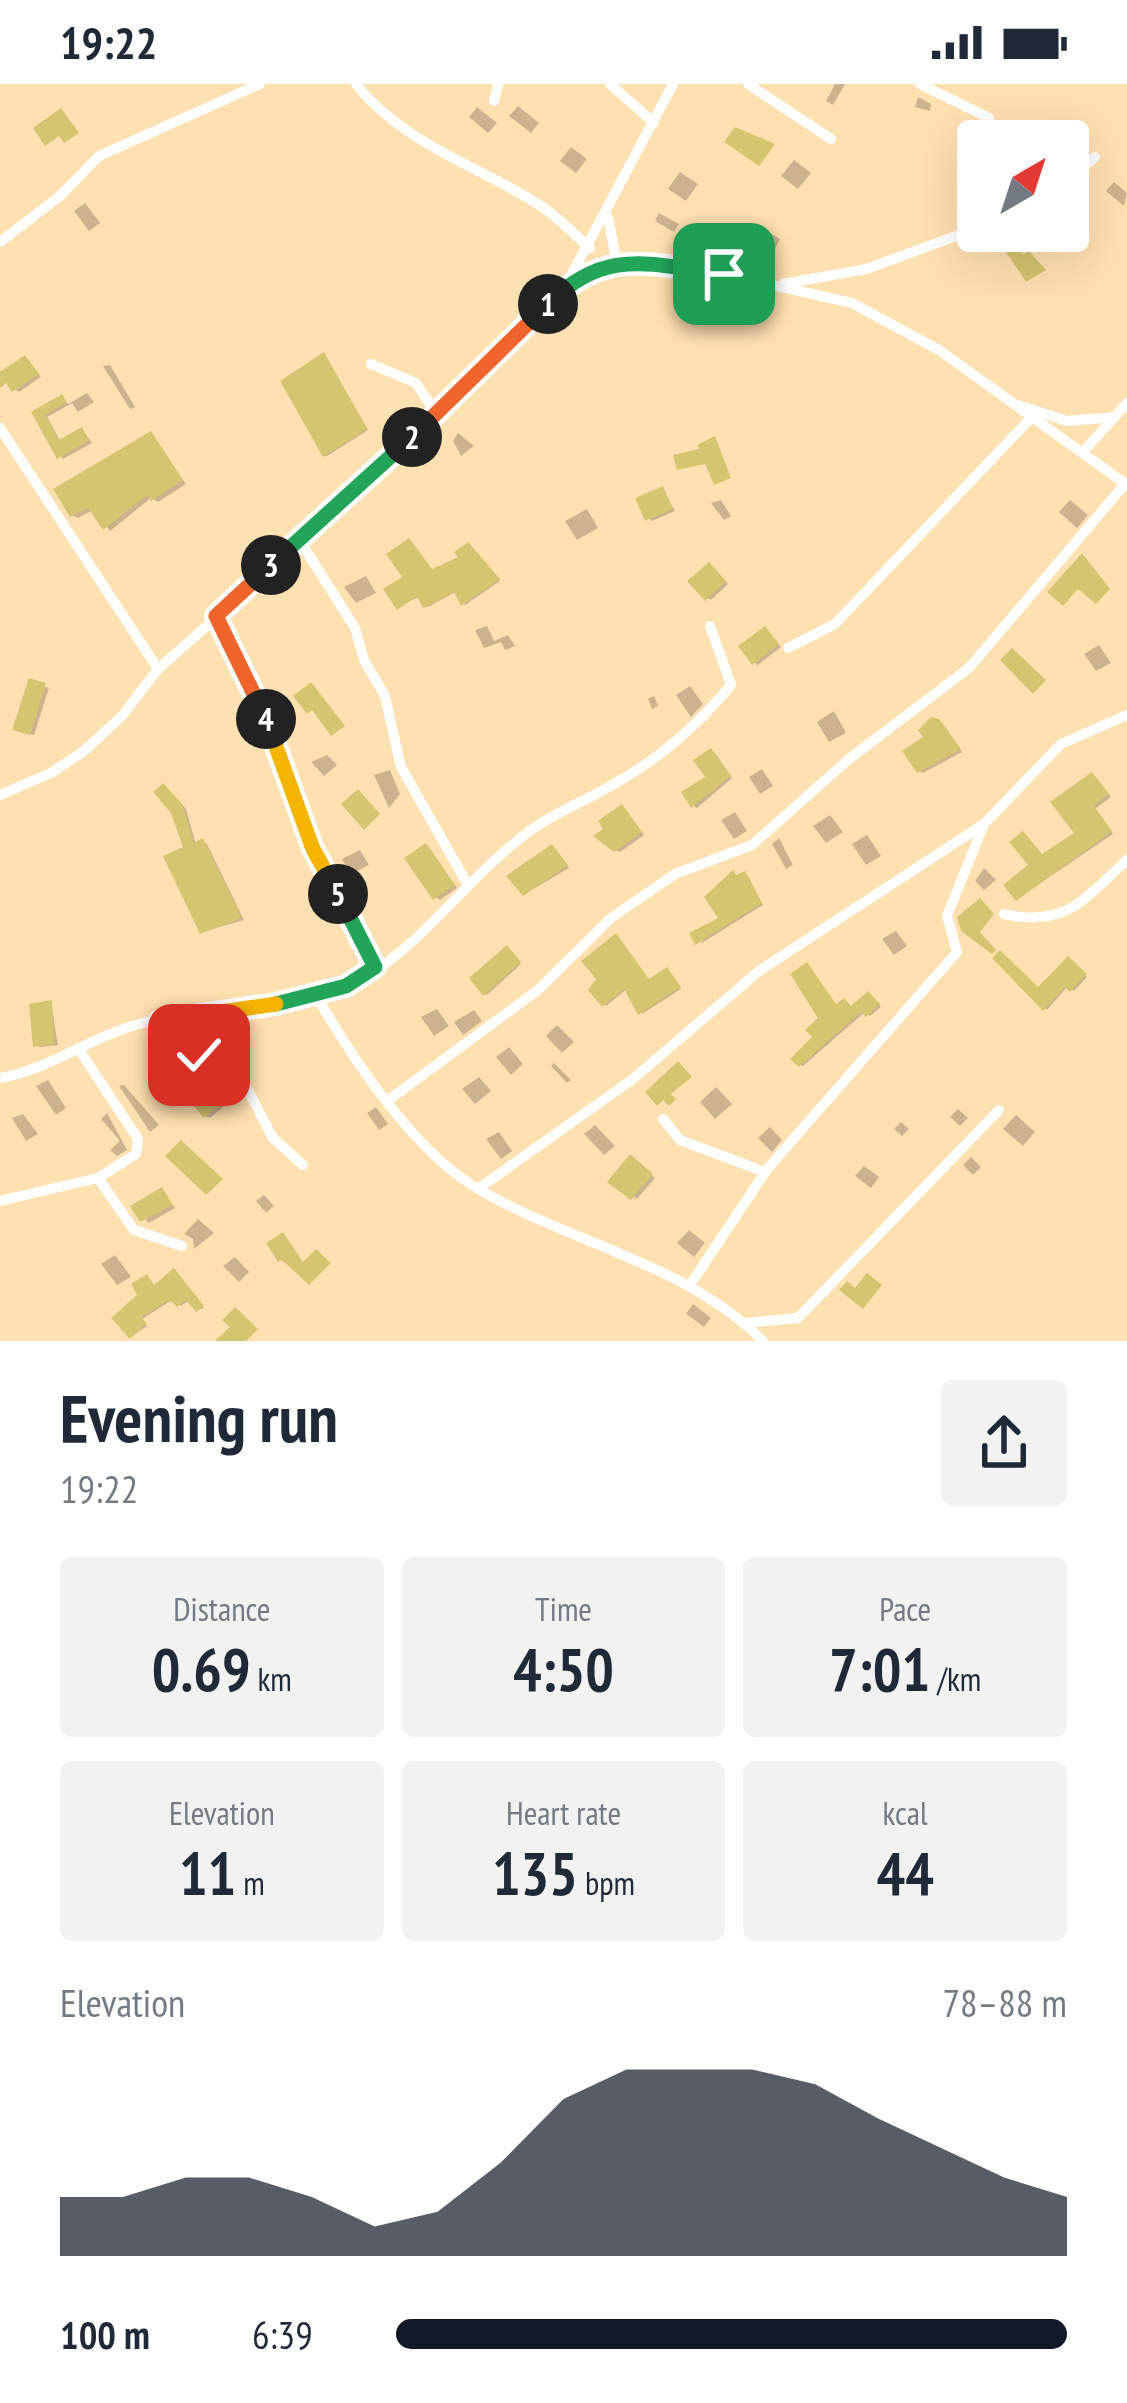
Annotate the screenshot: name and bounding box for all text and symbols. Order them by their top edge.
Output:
text: 19:22 [60,13,157,71]
north arrow [957,120,1089,252]
map controls [957,120,1089,252]
pin [673,223,775,325]
icon: arrive [691,241,757,307]
pin: 1 [518,274,578,334]
text: 1 [540,282,556,325]
pin: 2 [382,407,442,467]
text: 2 [404,415,420,458]
pin: 3 [241,535,301,595]
text: 3 [263,543,279,586]
pin: 4 [236,689,296,749]
text: 4 [258,697,274,740]
pin: 5 [308,864,368,924]
text: 5 [330,872,346,915]
pin [148,1004,250,1106]
icon: check [166,1022,232,1088]
text: Evening run [60,1375,338,1460]
button: share [941,1380,1067,1506]
text: 19:22 [60,1463,138,1514]
text: Distance [173,1587,270,1630]
text: Time [535,1587,592,1630]
text: Pace [879,1587,931,1630]
text: 0.69 [152,1630,251,1708]
text: 4:50 [513,1630,614,1708]
text: 7:01 [829,1630,930,1708]
text: km [251,1657,292,1700]
text: /km [930,1657,981,1700]
text: Elevation [169,1791,275,1834]
text: Heart rate [506,1791,621,1834]
text: kcal [883,1791,928,1834]
text: 11 [179,1834,236,1912]
text: 135 [492,1834,578,1912]
text: 44 [876,1834,934,1912]
text: m [236,1861,265,1904]
text: bpm [578,1861,635,1904]
text: Elevation [60,1977,185,2028]
text: 78–88 m [942,1977,1067,2028]
text: 100 m [60,2309,150,2360]
text: 6:39 [252,2309,313,2360]

